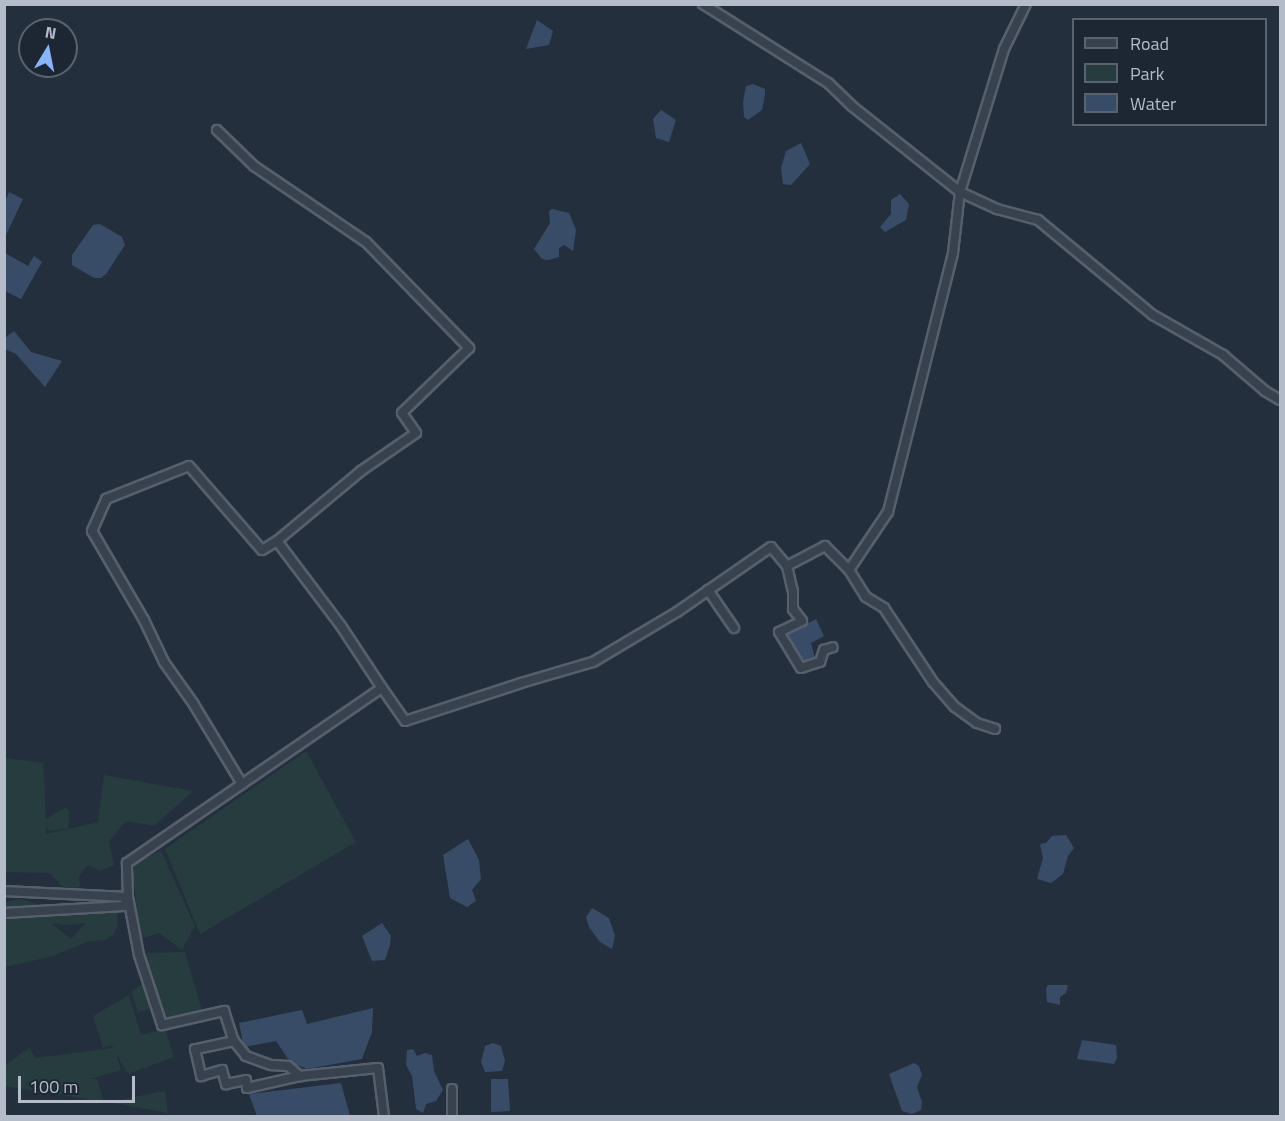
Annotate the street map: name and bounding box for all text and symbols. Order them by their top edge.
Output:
north arrow [18,18,78,78]
legend [1072,18,1267,126]
text: N [43,19,58,45]
text: Road [1130,30,1169,57]
text: Park [1130,60,1164,87]
text: Water [1130,90,1176,117]
scale bar [21,1064,138,1102]
text: 100 m [29,1073,78,1100]

